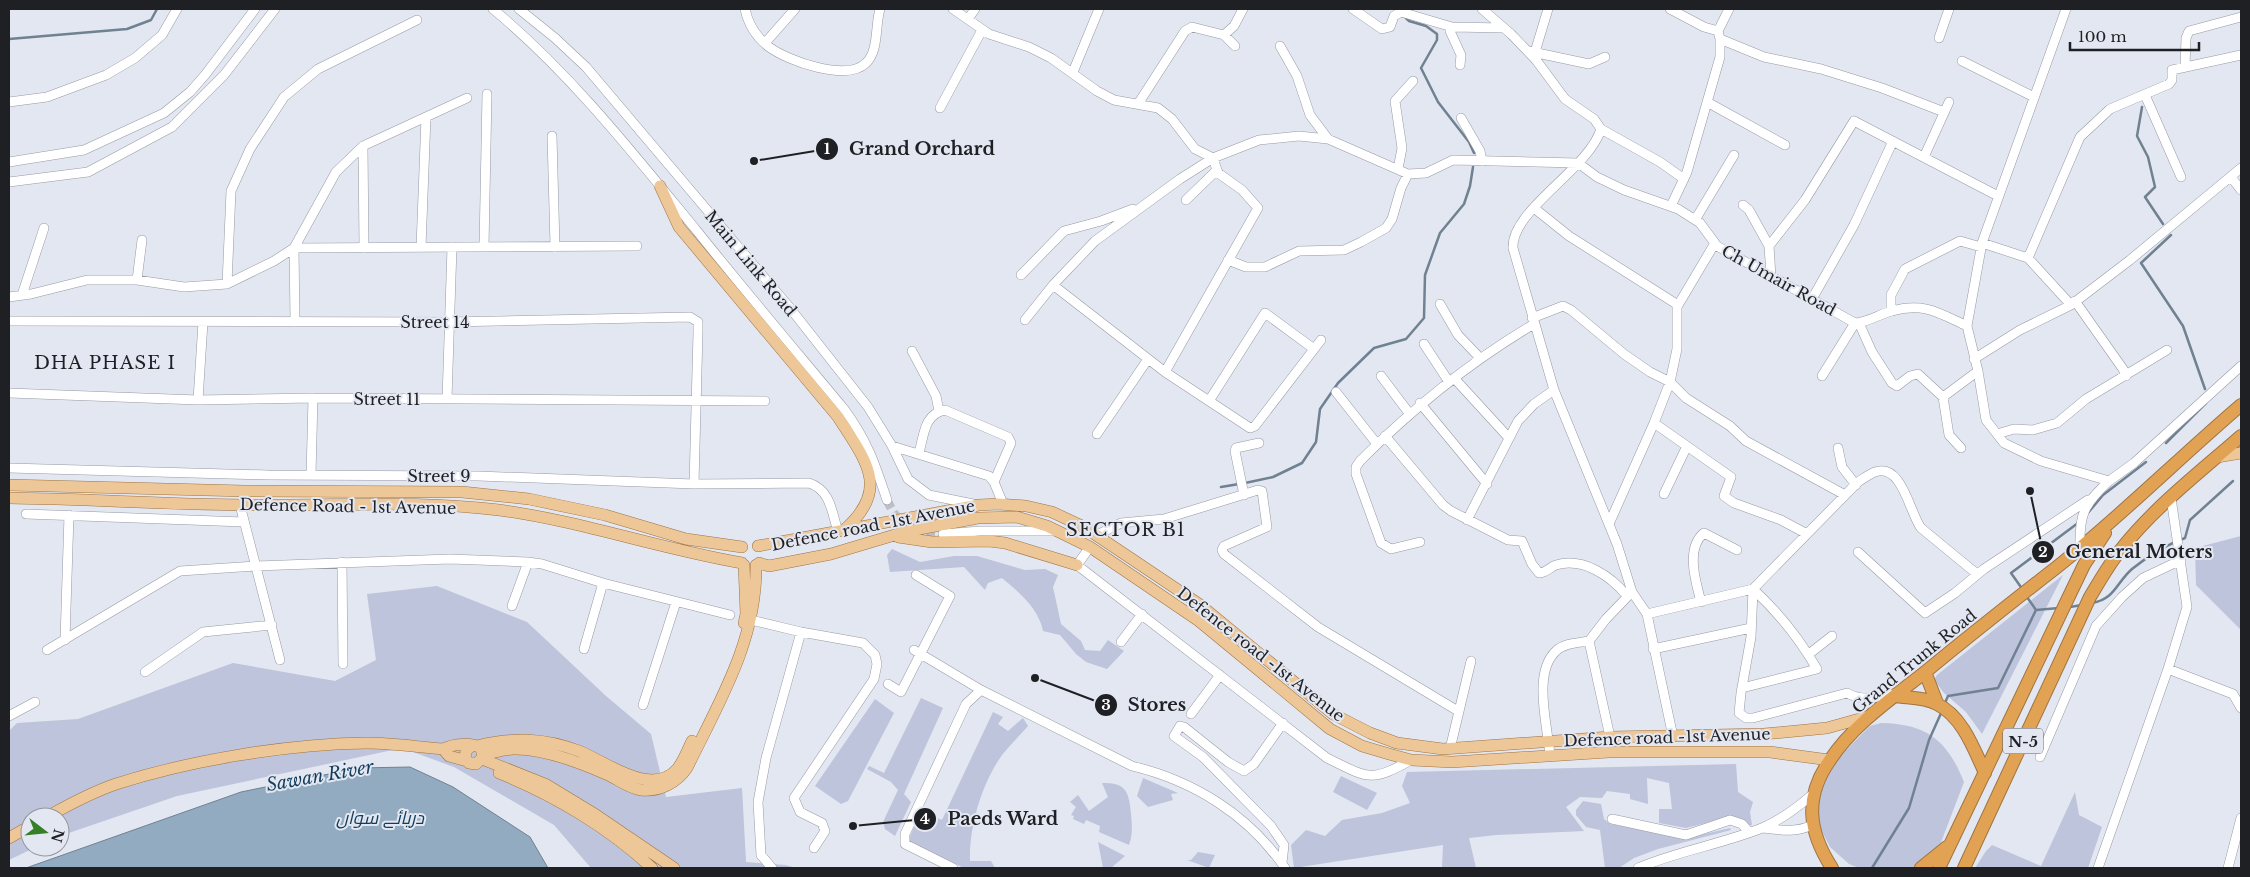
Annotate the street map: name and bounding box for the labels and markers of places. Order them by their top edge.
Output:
callout: Grand Orchard [814,132,1005,165]
callout: General Moters [2031,535,2223,568]
callout: Stores [1093,688,1197,721]
callout: Paeds Ward [912,803,1069,836]

